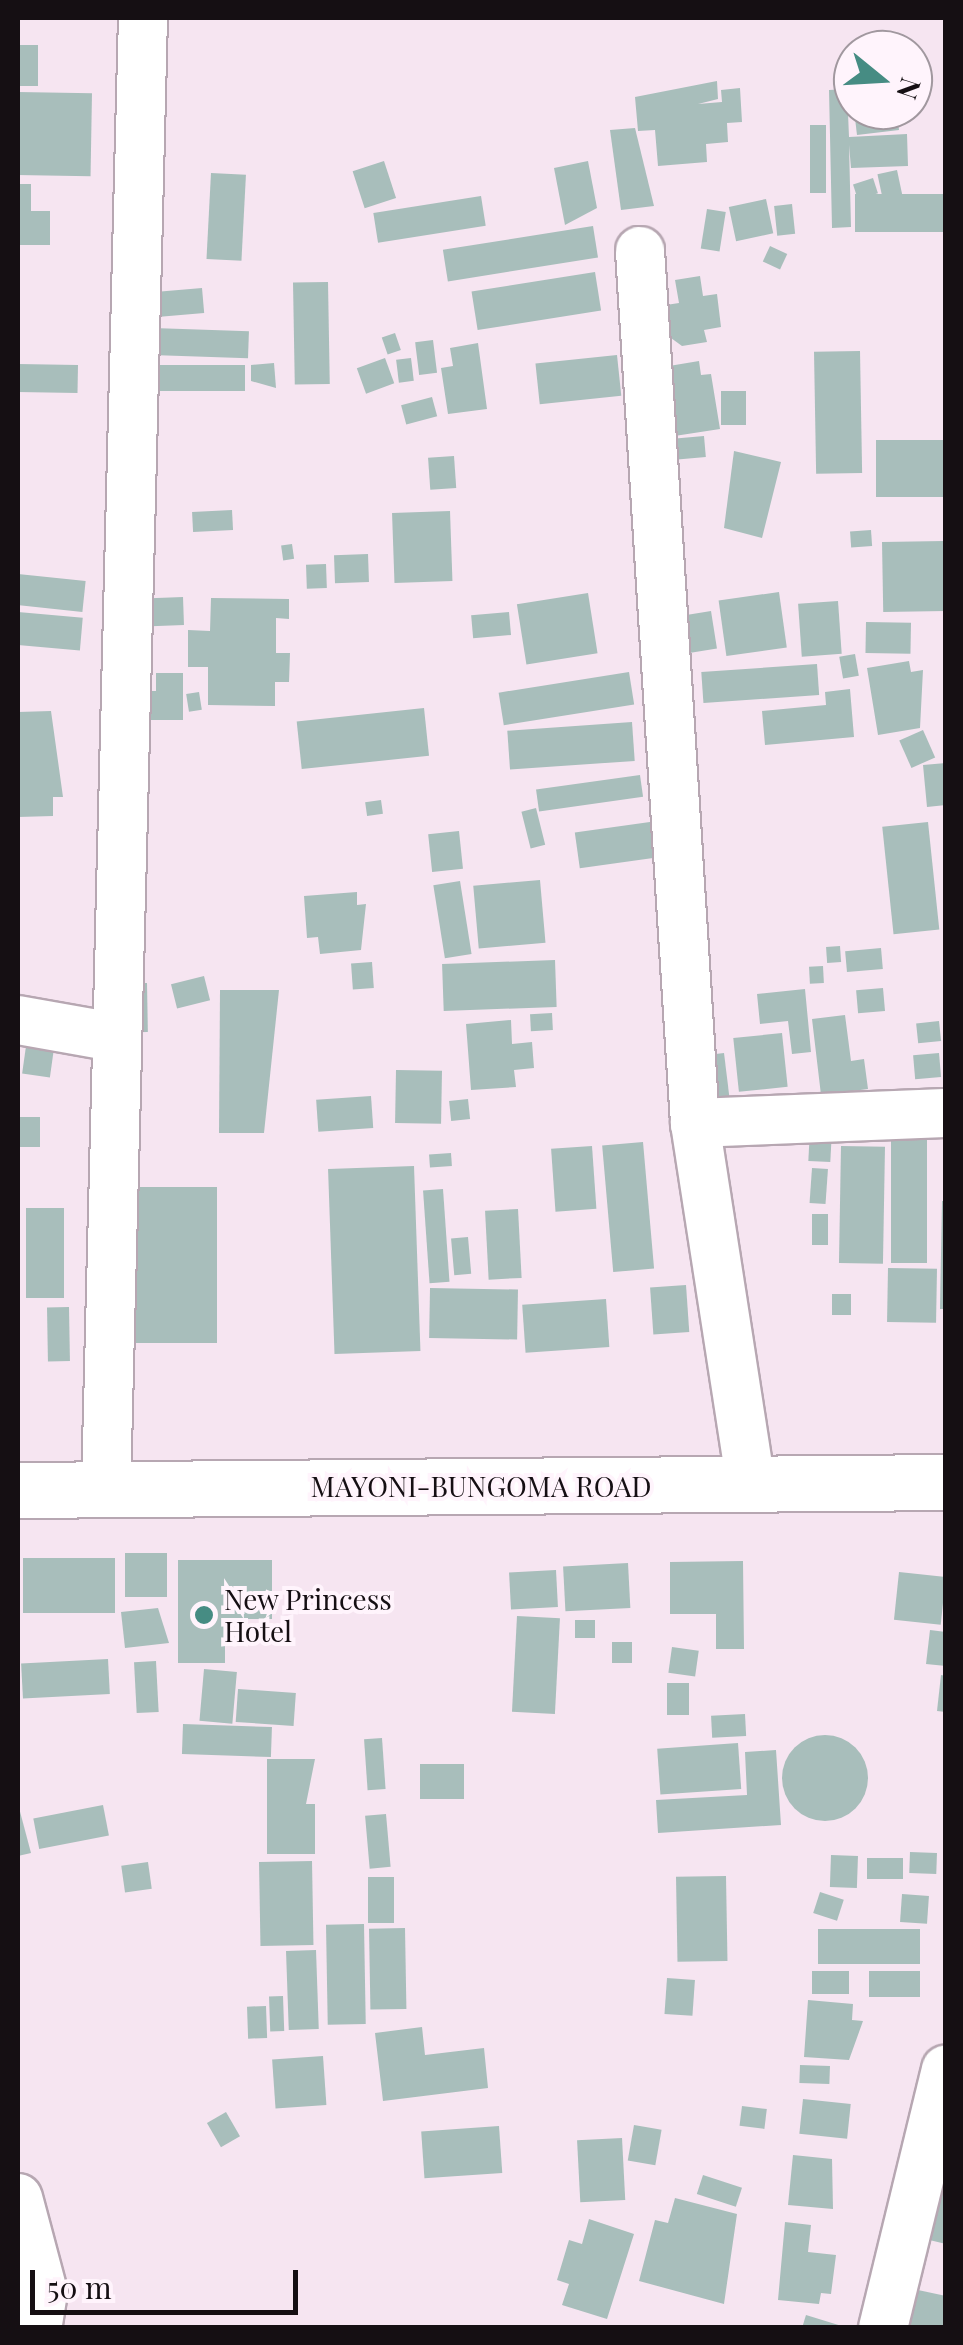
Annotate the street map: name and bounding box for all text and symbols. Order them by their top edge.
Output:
north arrow [833,30,933,130]
text: N [889,73,931,104]
street label: MAYONI-BUNGOMA ROAD [311,1469,651,1503]
place label: New Princess Hotel [224,1582,392,1648]
marker: New Princess Hotel [193,1604,215,1626]
scale bar [35,2250,302,2312]
text: 50 m [47,2267,112,2307]

